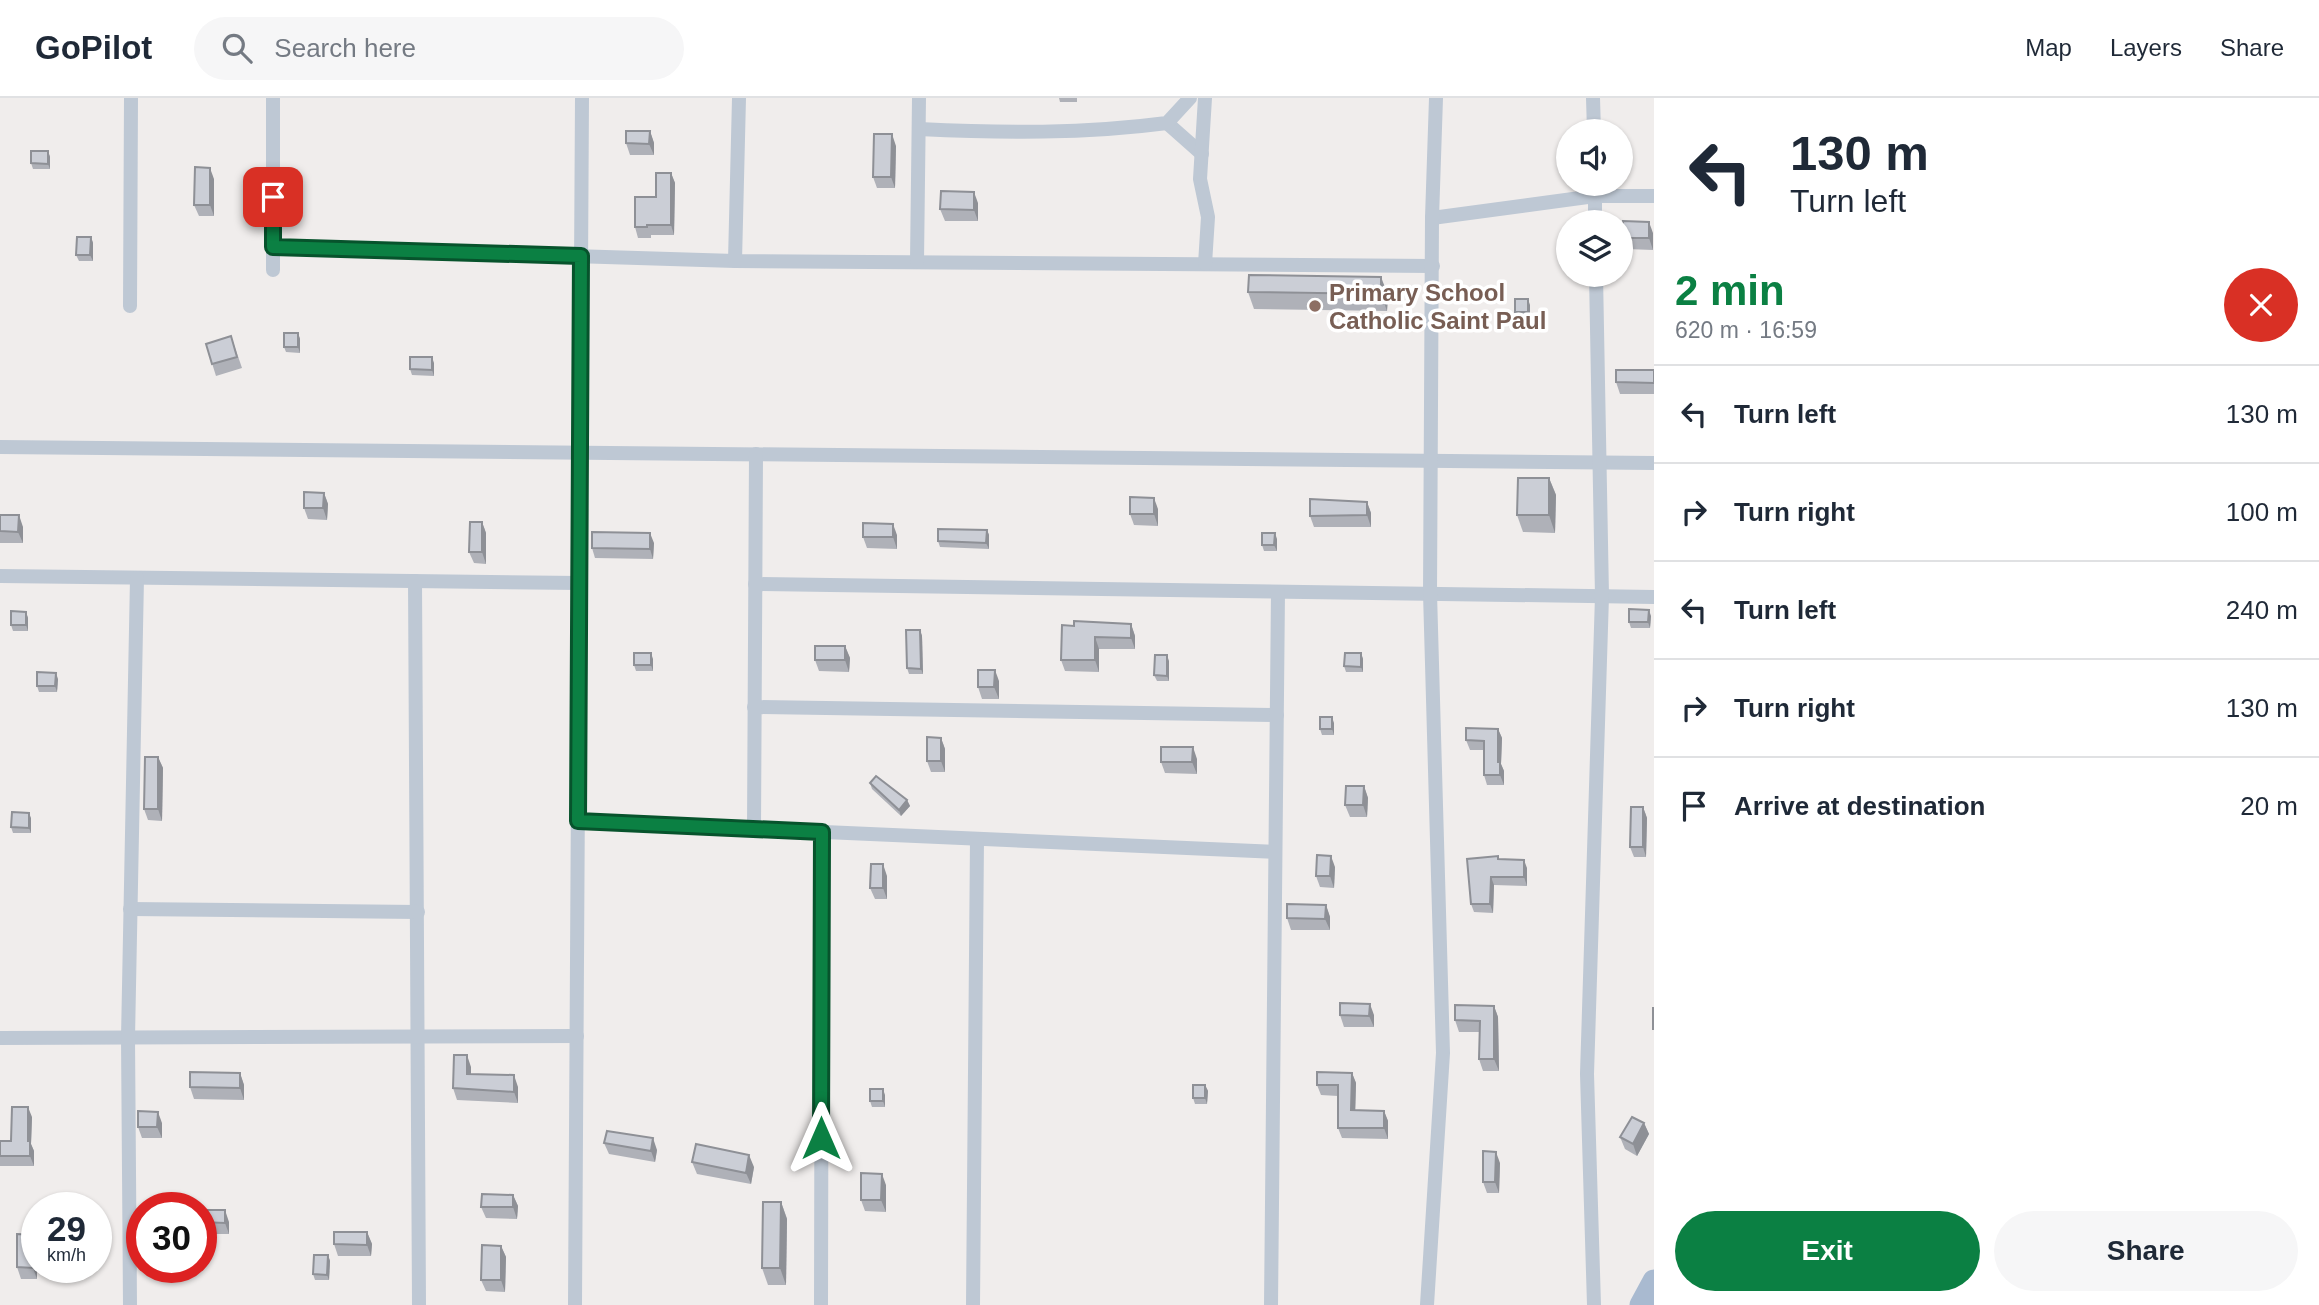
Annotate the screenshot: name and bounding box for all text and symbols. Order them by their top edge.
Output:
search box [194,17,684,80]
text: GoPilot [35,29,152,66]
icon: search [218,29,256,67]
text: Search here [274,33,416,63]
text: Map [2025,34,2072,61]
text: Layers [2110,34,2182,61]
text: Share [2220,34,2284,61]
map controls [1556,119,1633,287]
button: sound [1556,119,1633,196]
icon: left [1675,126,1766,217]
text: 130 m [1790,126,1929,180]
pin [243,167,303,227]
icon: arrive [254,178,292,216]
text: Turn left [1790,183,1906,219]
button: layers [1556,210,1633,287]
text: 2 min [1675,267,1785,314]
button: close [2224,268,2298,342]
place label: Primary School Catholic Saint Paul [1329,279,1546,334]
marker: Primary School Catholic Saint Paul [1307,298,1323,314]
text: 620 m · 16:59 [1675,317,1817,343]
icon: left [1675,395,1713,433]
text: Turn left [1734,399,1836,429]
text: 130 m [2226,399,2298,429]
icon: right [1675,493,1713,531]
text: Turn right [1734,497,1855,527]
text: 100 m [2226,497,2298,527]
icon: left [1675,591,1713,629]
text: Turn left [1734,595,1836,625]
text: 240 m [2226,595,2298,625]
icon: right [1675,689,1713,727]
text: Turn right [1734,693,1855,723]
text: 130 m [2226,693,2298,723]
icon: arrive [1675,787,1713,825]
text: Arrive at destination [1734,791,1985,821]
text: 20 m [2240,791,2298,821]
position arrow [784,1101,858,1175]
speed limit sign: 30 [126,1192,217,1283]
text: 29 [47,1209,86,1248]
button: Exit [1675,1211,1980,1291]
button: Share [1994,1211,2298,1291]
text: km/h [47,1245,86,1265]

